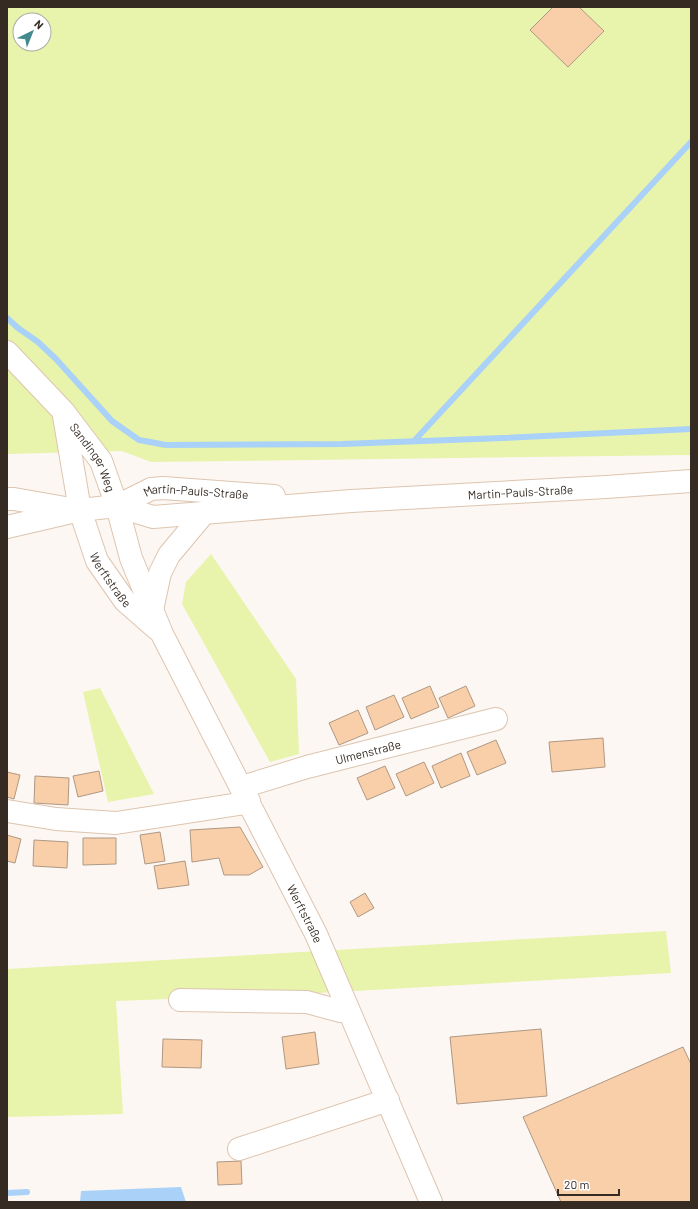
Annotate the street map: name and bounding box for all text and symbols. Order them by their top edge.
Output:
north arrow [12,12,52,52]
text: N [32,17,46,32]
street label: Sandinger Weg [68,420,118,493]
street label: Martin-Pauls-Straße [141,481,249,501]
street label: Martin-Pauls-Straße [467,482,574,502]
street label: Werftstraße [88,550,134,610]
street label: Ulmenstraße [334,736,402,767]
street label: Werftstraße [285,882,326,945]
scale bar [558,1171,619,1197]
text: 20 m [564,1177,590,1191]

